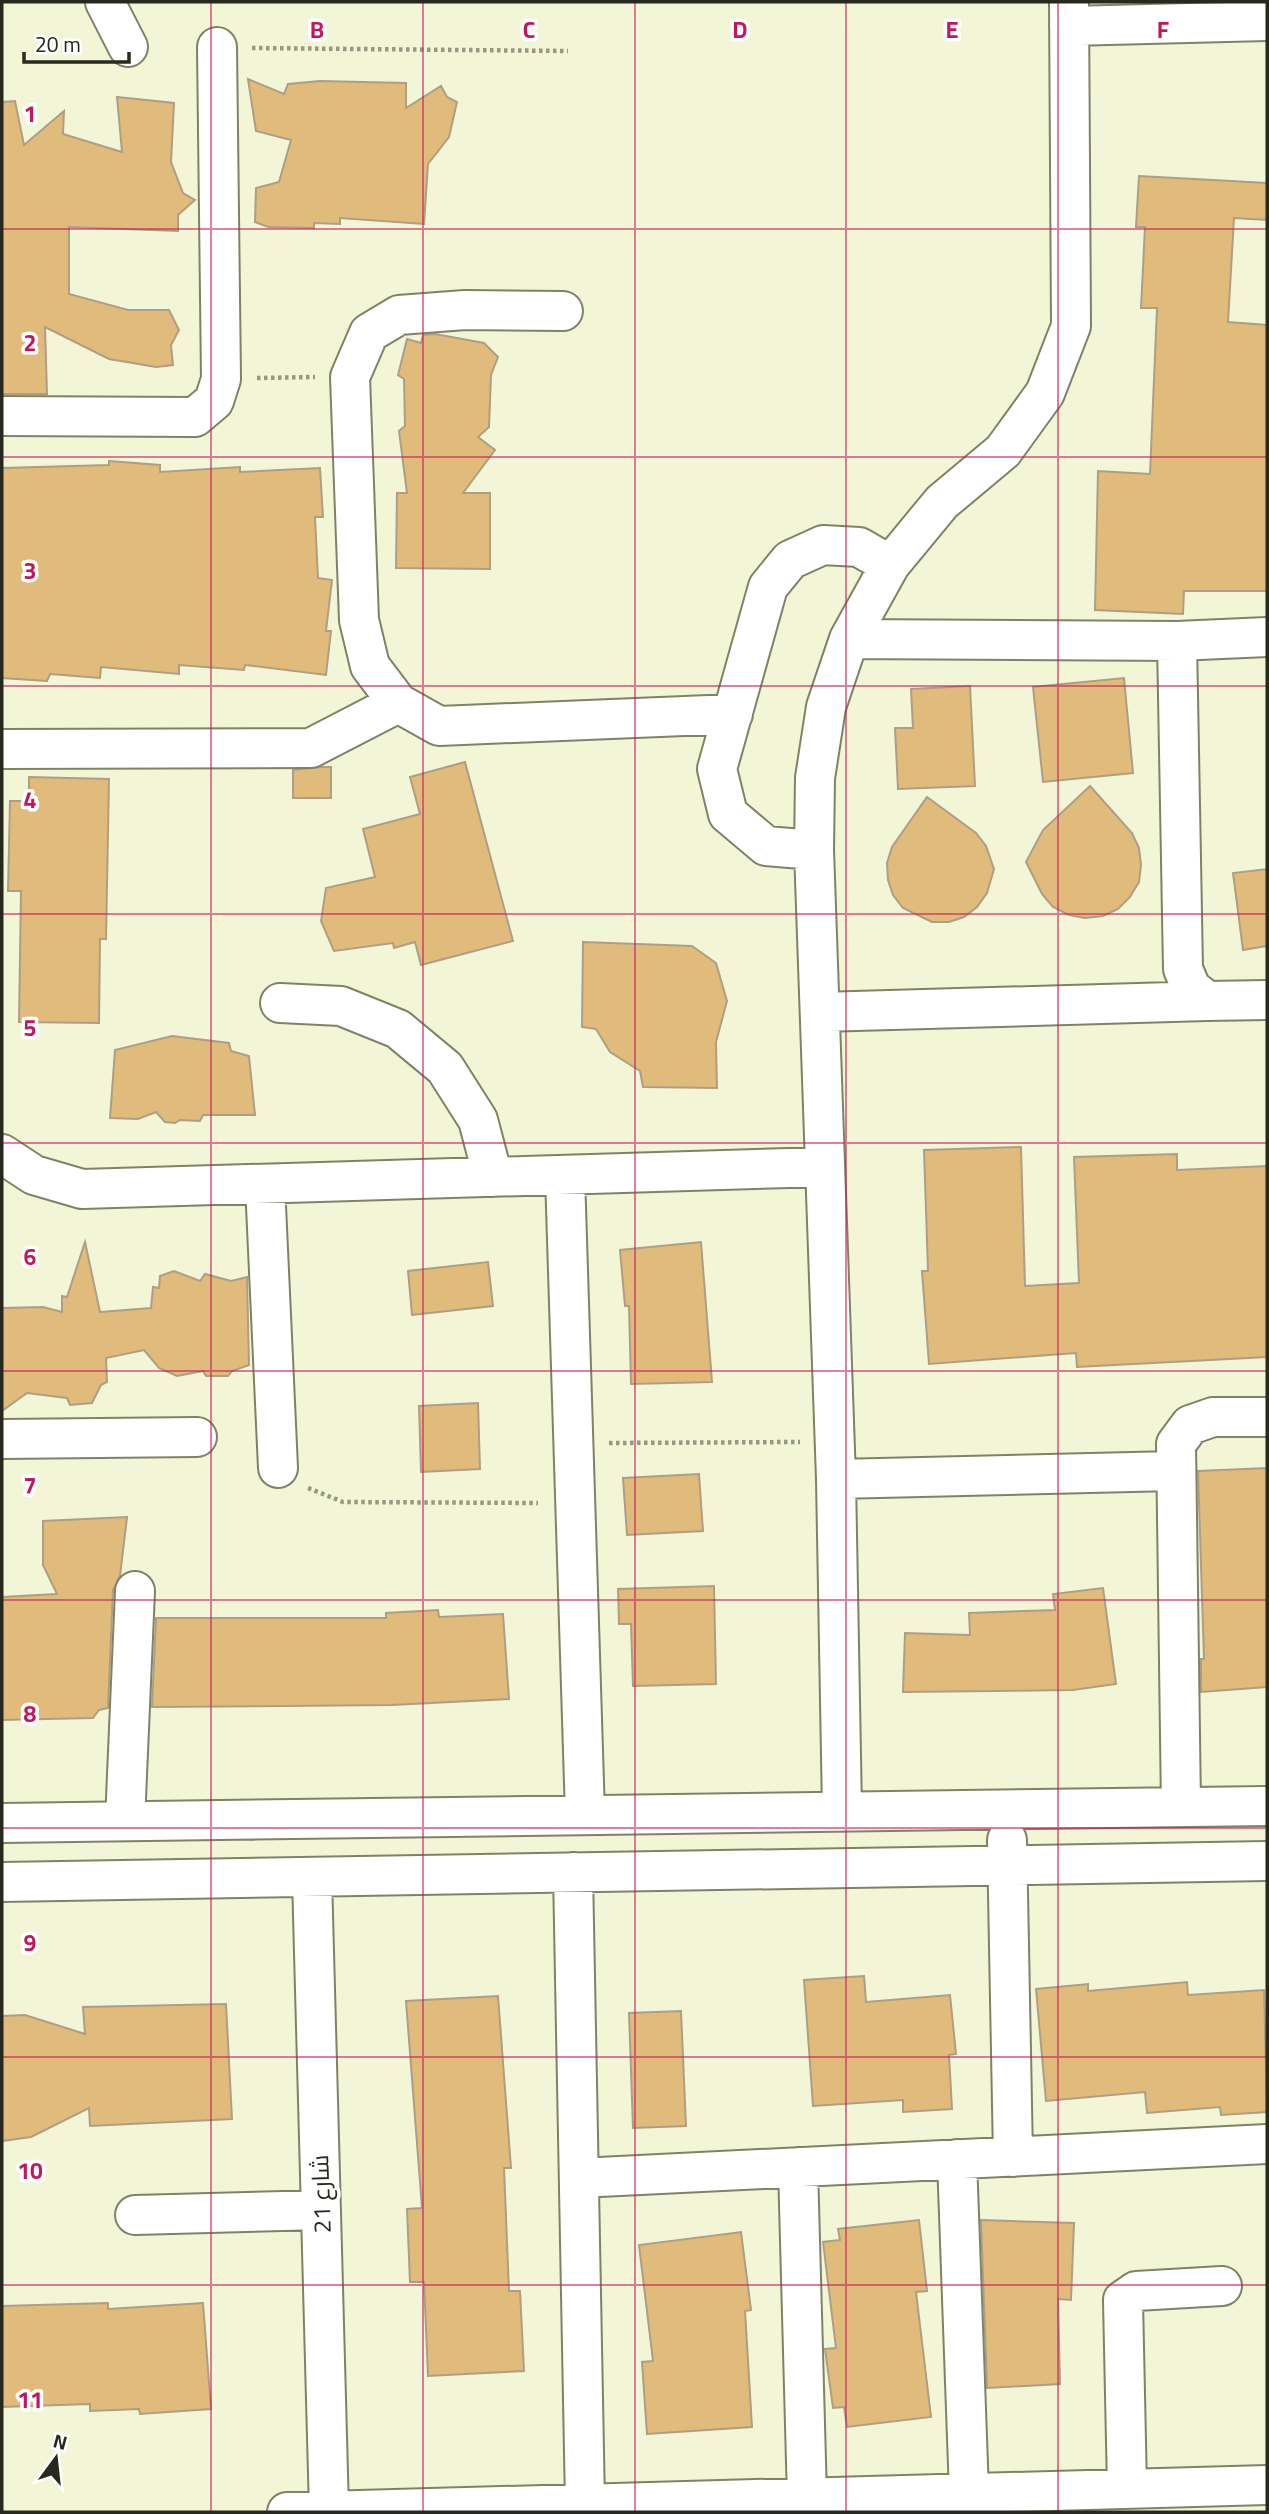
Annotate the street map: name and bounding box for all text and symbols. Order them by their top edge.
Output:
text: B [310,8,324,51]
text: C [523,8,535,51]
text: D [733,8,747,51]
text: E [946,8,958,51]
text: F [1157,8,1169,51]
scale bar [24,21,130,65]
text: 20 m [35,25,81,64]
text: 1 [24,92,36,135]
text: 2 [24,321,36,364]
text: 3 [24,549,36,592]
text: 4 [24,778,37,821]
text: 5 [24,1006,36,1049]
text: 6 [24,1235,37,1278]
text: 7 [24,1464,36,1507]
text: 8 [24,1692,37,1735]
text: 9 [24,1921,36,1964]
text: 10 [17,2149,43,2192]
street label: شارع 21 [297,2154,345,2234]
text: 11 [17,2378,43,2421]
north arrow [21,2423,91,2493]
text: N [49,2423,71,2461]

